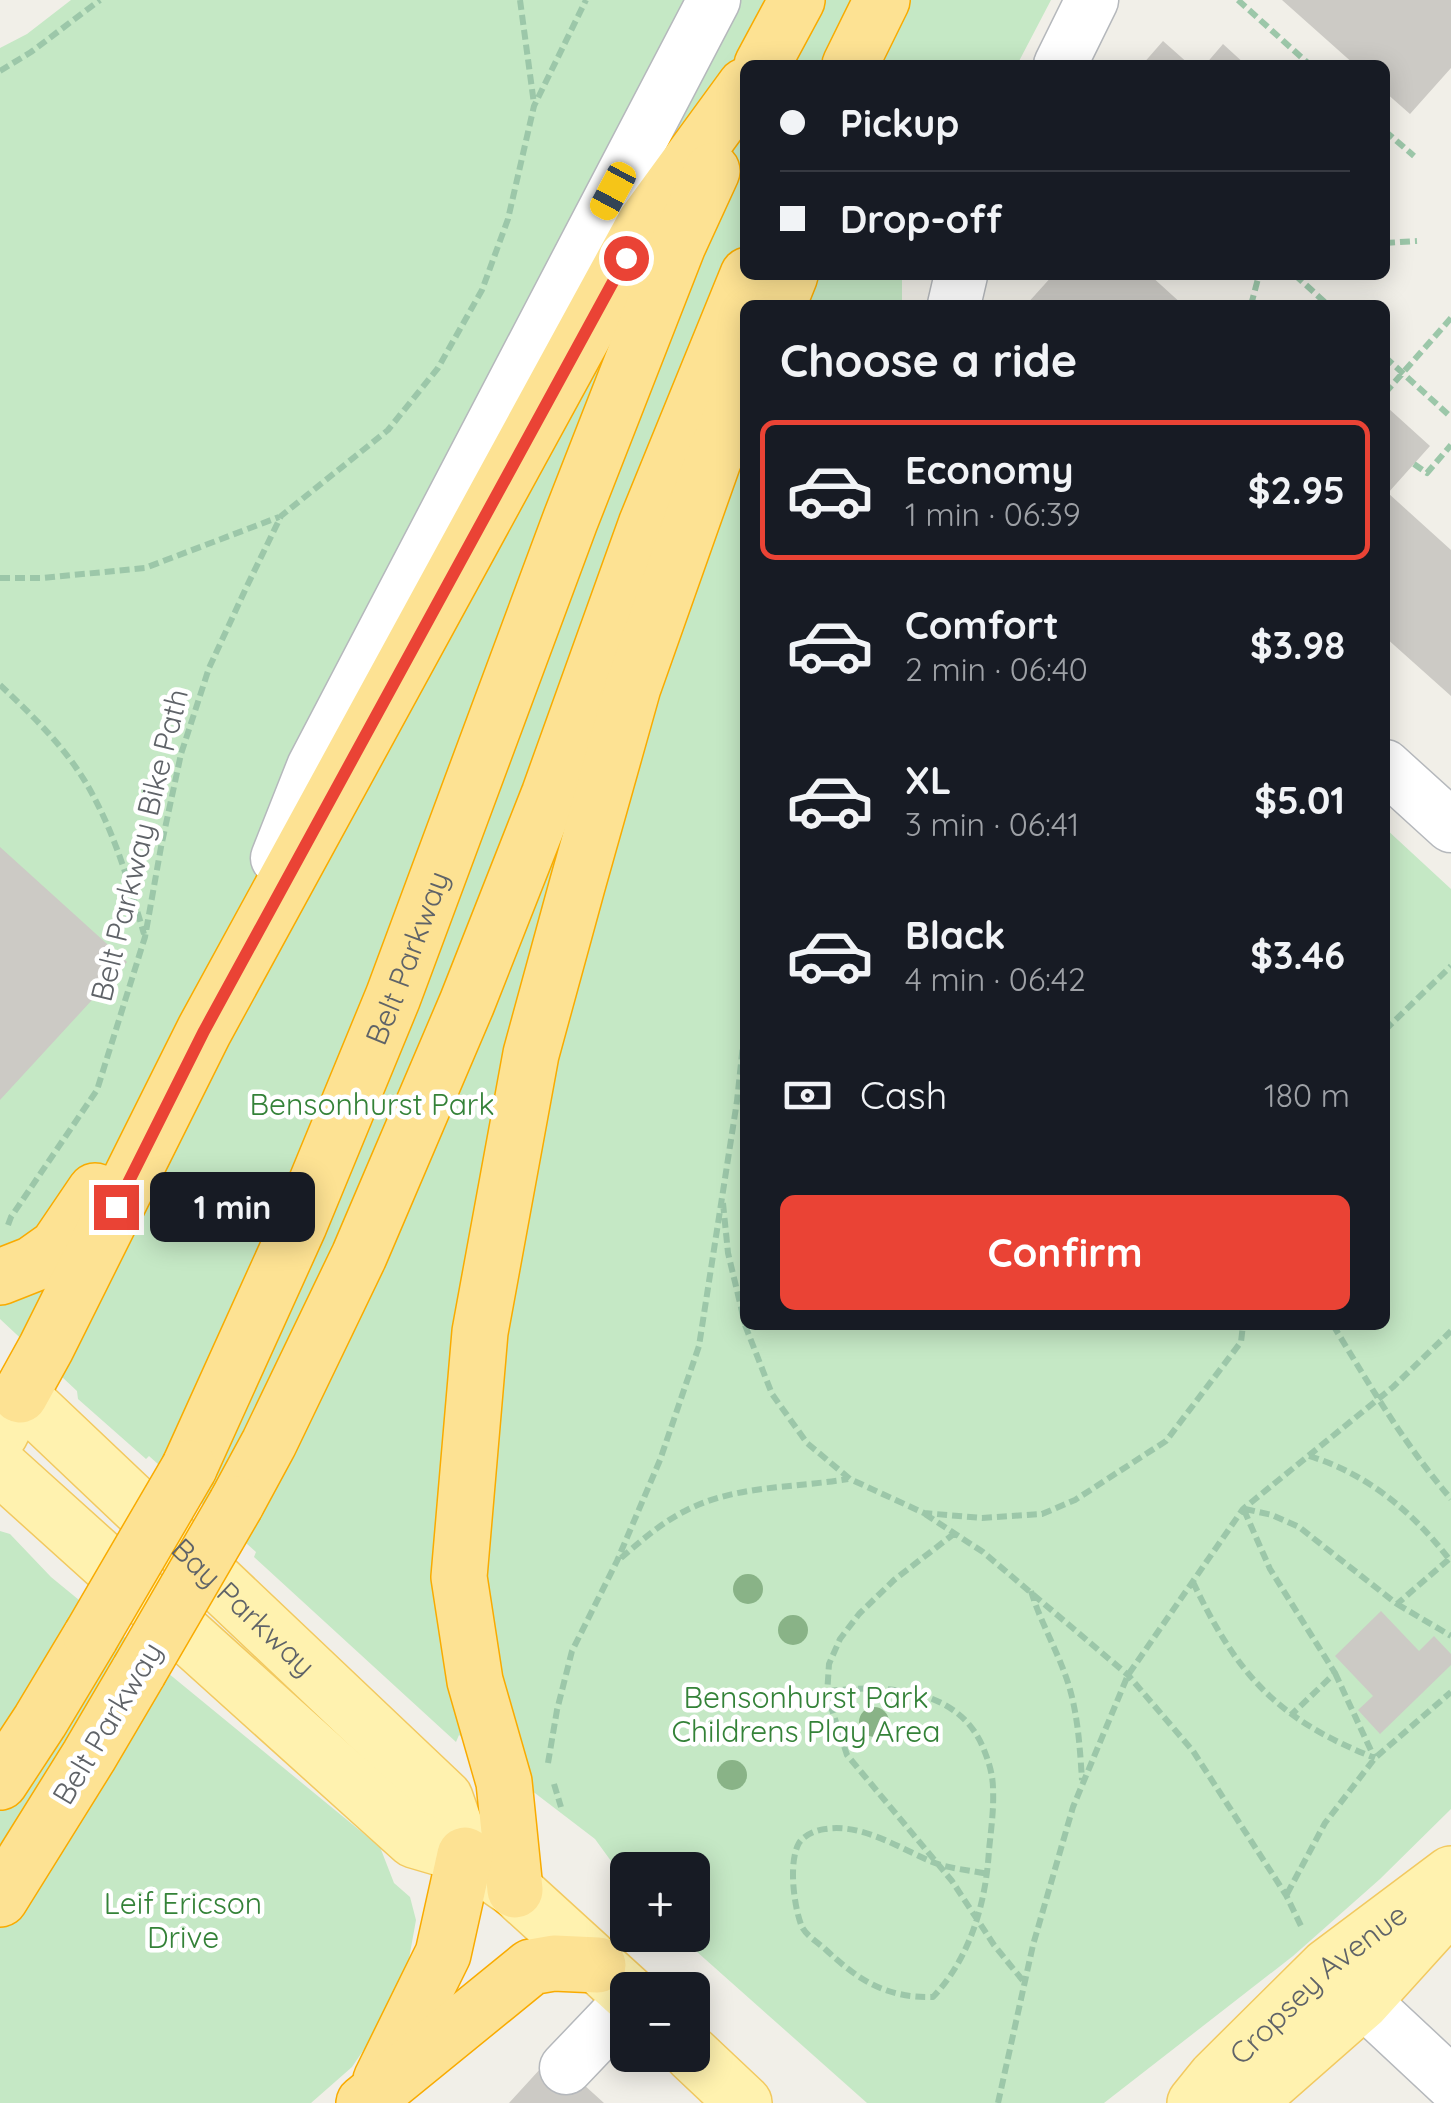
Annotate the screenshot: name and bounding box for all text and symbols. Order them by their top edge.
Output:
text: Pickup [840,99,959,147]
car [586,157,640,225]
text: Drop-off [840,195,1002,243]
route start [604,236,649,281]
text: Choose a ride [780,332,1077,388]
icon: car [785,445,875,535]
text: Economy [905,446,1074,494]
text: $2.95 [1248,466,1345,514]
text: 1 min · 06:39 [905,494,1081,534]
icon: car [785,600,875,690]
text: Comfort [905,601,1059,649]
text: $3.98 [1250,621,1345,669]
text: 2 min · 06:40 [905,649,1088,689]
street label: Belt Parkway Bike Path [82,685,196,1005]
icon: car [785,755,875,845]
text: XL [905,756,951,804]
text: $5.01 [1254,776,1345,824]
text: 3 min · 06:41 [905,804,1079,844]
street label: Belt Parkway [356,866,457,1050]
icon: car [785,910,875,1000]
text: Black [905,911,1005,959]
text: $3.46 [1250,931,1345,979]
text: 4 min · 06:42 [905,959,1086,999]
icon: cash [780,1068,835,1123]
text: Cash [860,1071,947,1119]
text: 180 m [1264,1075,1350,1115]
park label: Bensonhurst Park [250,1085,494,1123]
callout: 1 min [151,1172,316,1242]
route end [94,1185,139,1230]
text: 1 min [194,1187,271,1227]
button: Confirm [780,1195,1350,1310]
street label: Bay Parkway [164,1530,324,1684]
street label: Belt Parkway [44,1635,170,1811]
park label: Bensonhurst Park Childrens Play Area [671,1678,941,1750]
map controls [610,1852,710,2072]
button: + [610,1852,710,1952]
park label: Leif Ericson Drive [104,1884,262,1956]
street label: Cropsey Avenue [1221,1895,1414,2072]
button: − [610,1972,710,2072]

